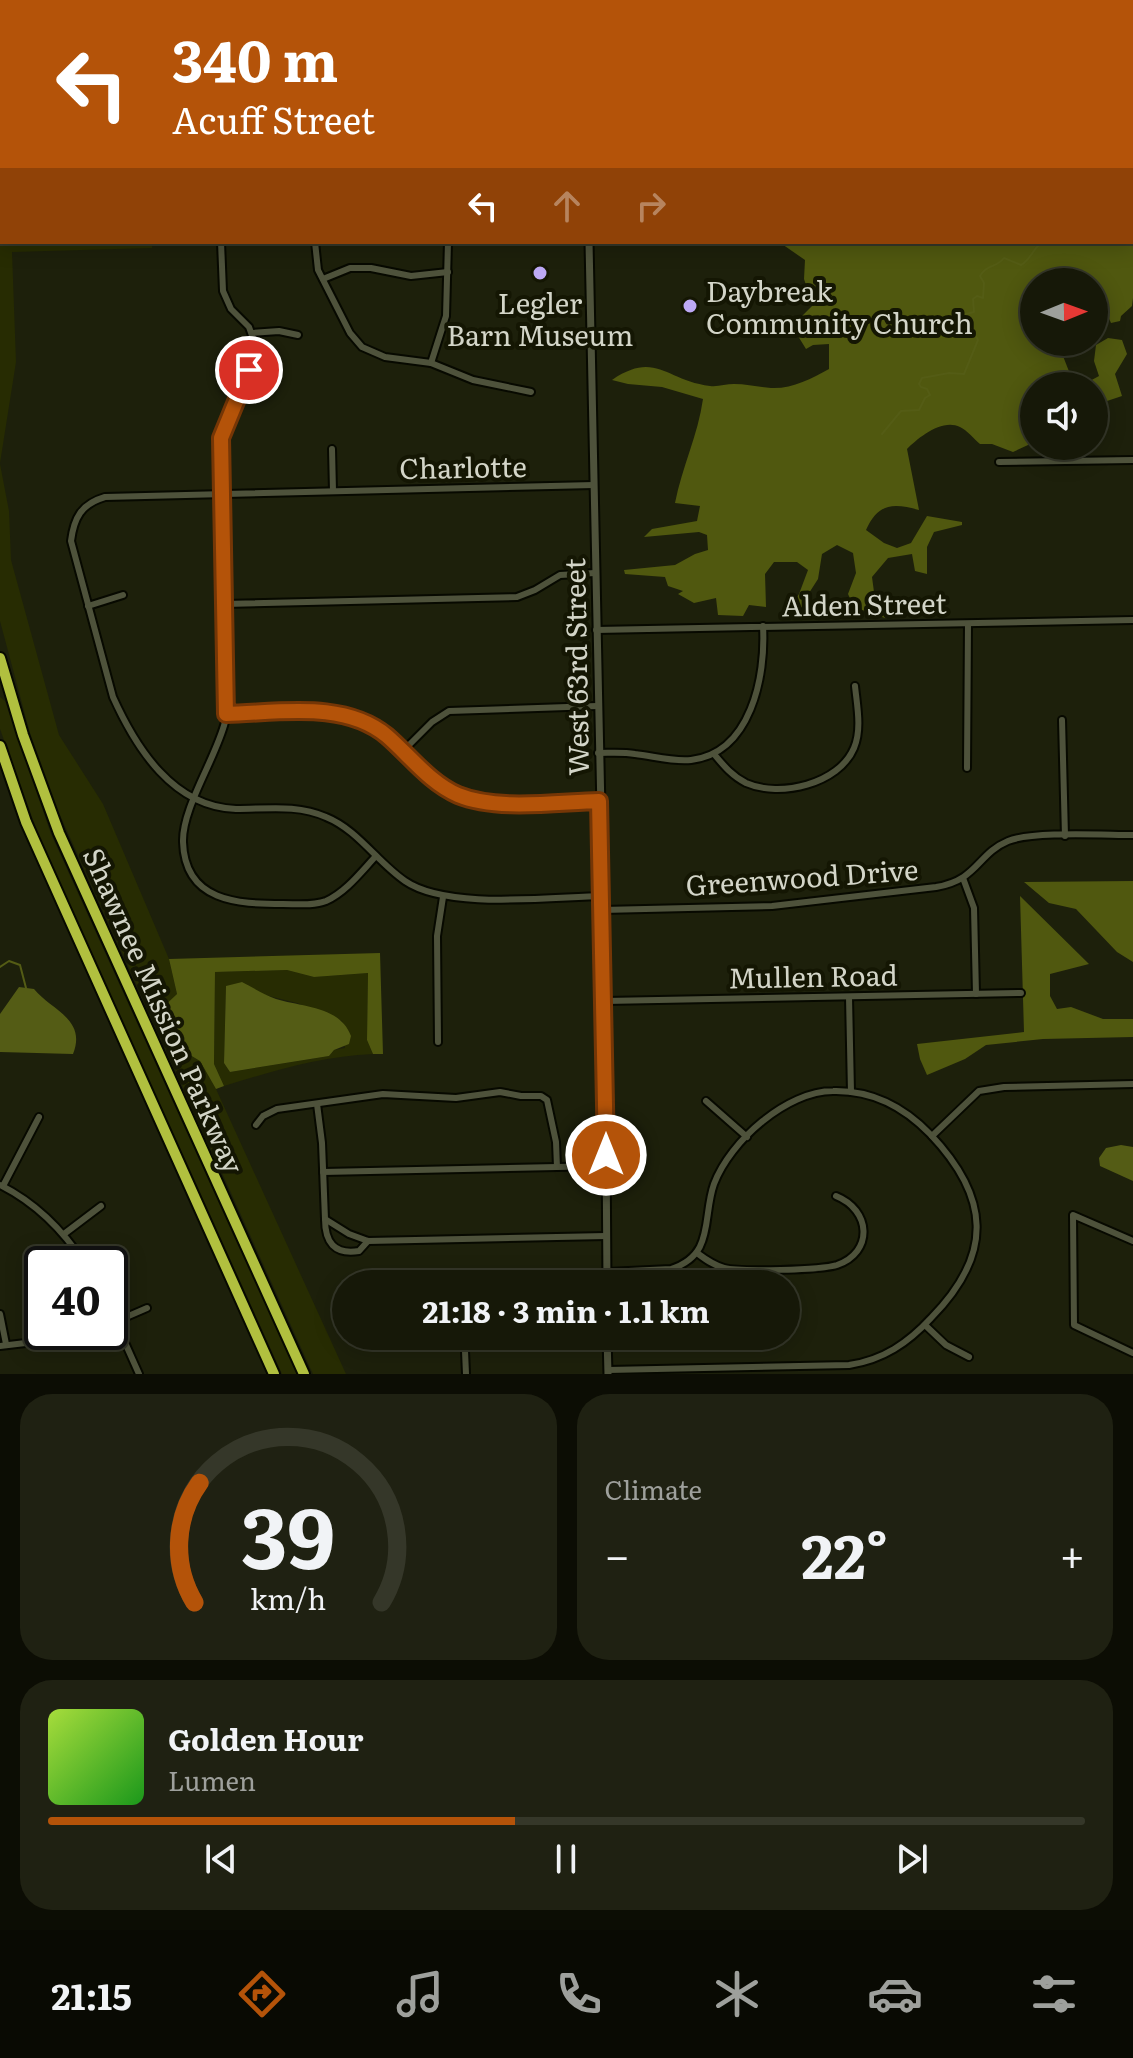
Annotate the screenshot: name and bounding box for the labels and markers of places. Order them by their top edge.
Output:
marker: Legler Barn Museum [531,264,549,282]
place label: Daybreak Community Church [706,269,973,343]
place label: Legler Barn Museum [446,281,634,355]
marker: Daybreak Community Church [681,297,699,315]
pin [215,336,283,404]

